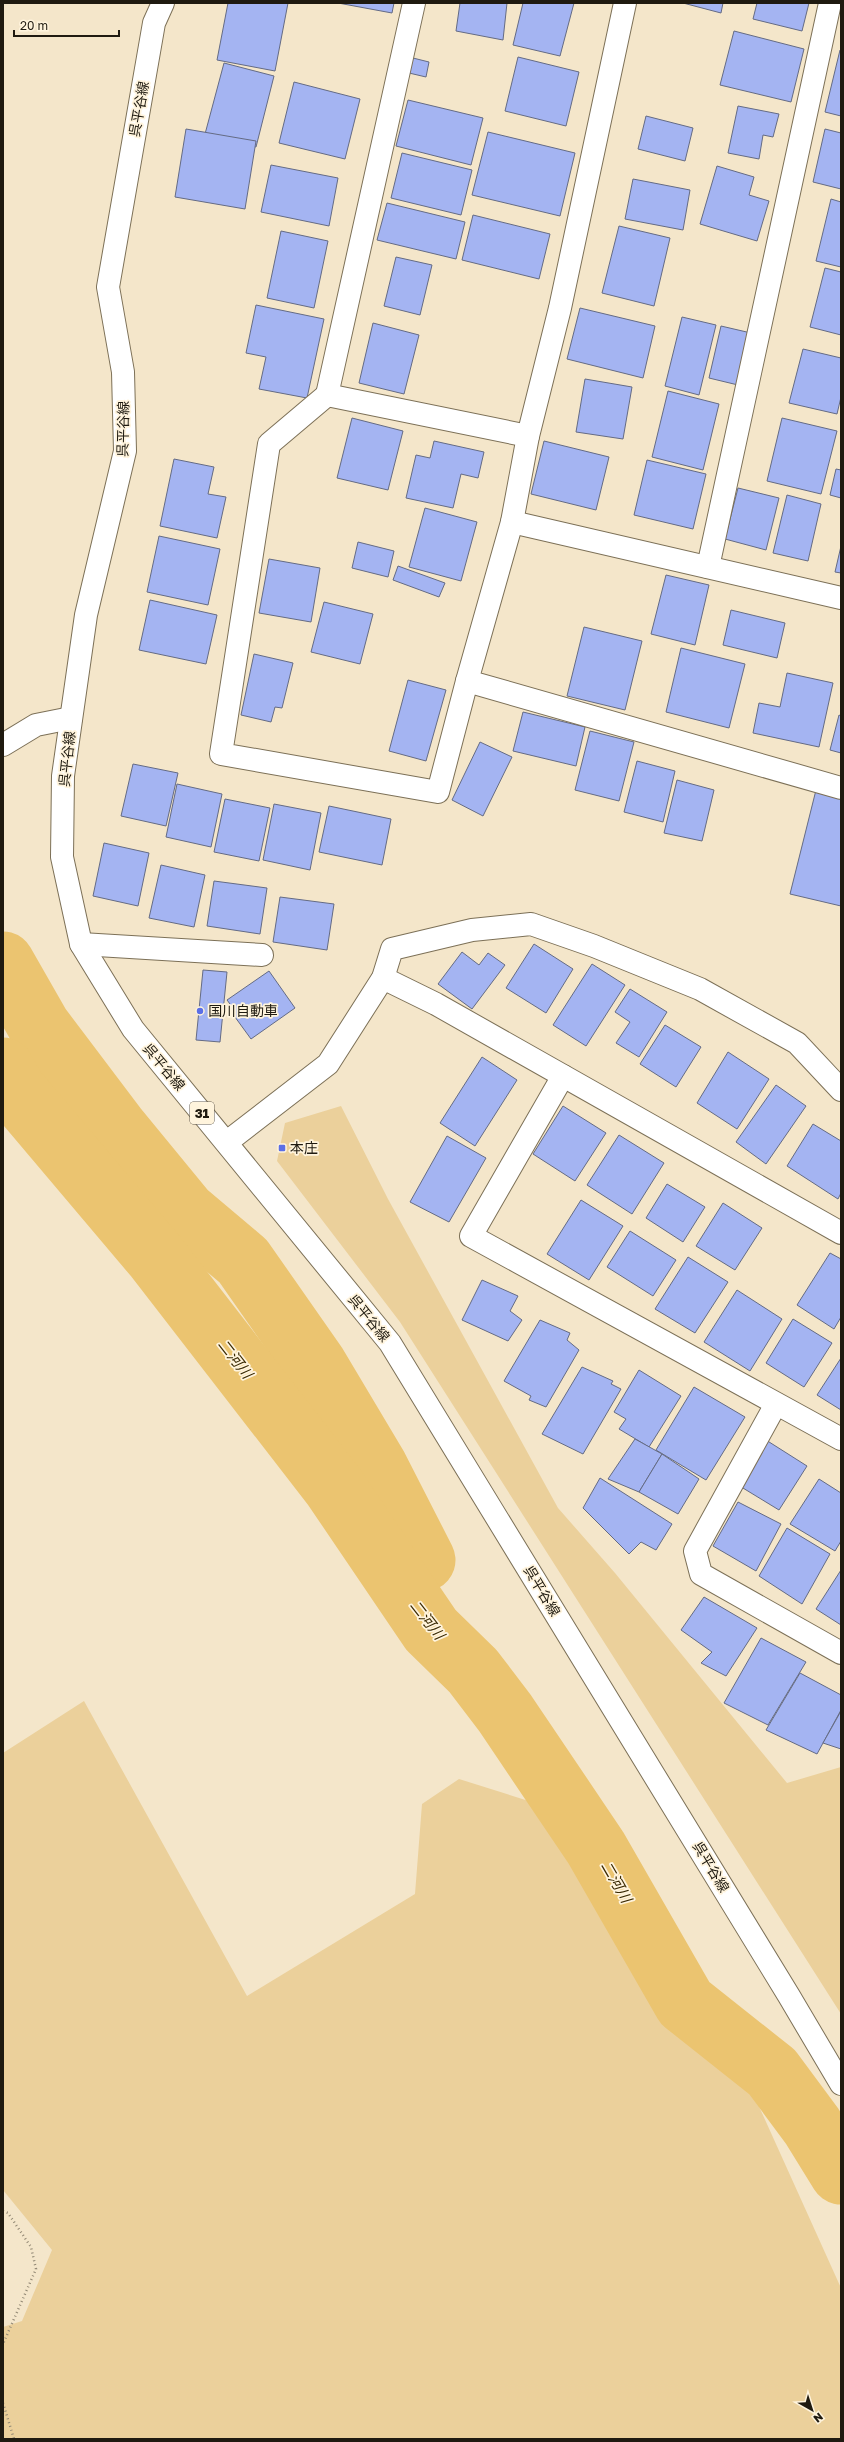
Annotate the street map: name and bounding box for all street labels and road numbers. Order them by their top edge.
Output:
street label: 呉平谷線 [125,80,152,138]
street label: 呉平谷線 [114,401,131,457]
street label: 呉平谷線 [55,730,78,788]
street label: 呉平谷線 [140,1040,189,1094]
road number: 31 [190,1102,214,1124]
street label: 呉平谷線 [345,1291,394,1345]
street label: 呉平谷線 [521,1562,564,1619]
street label: 呉平谷線 [690,1838,733,1895]

